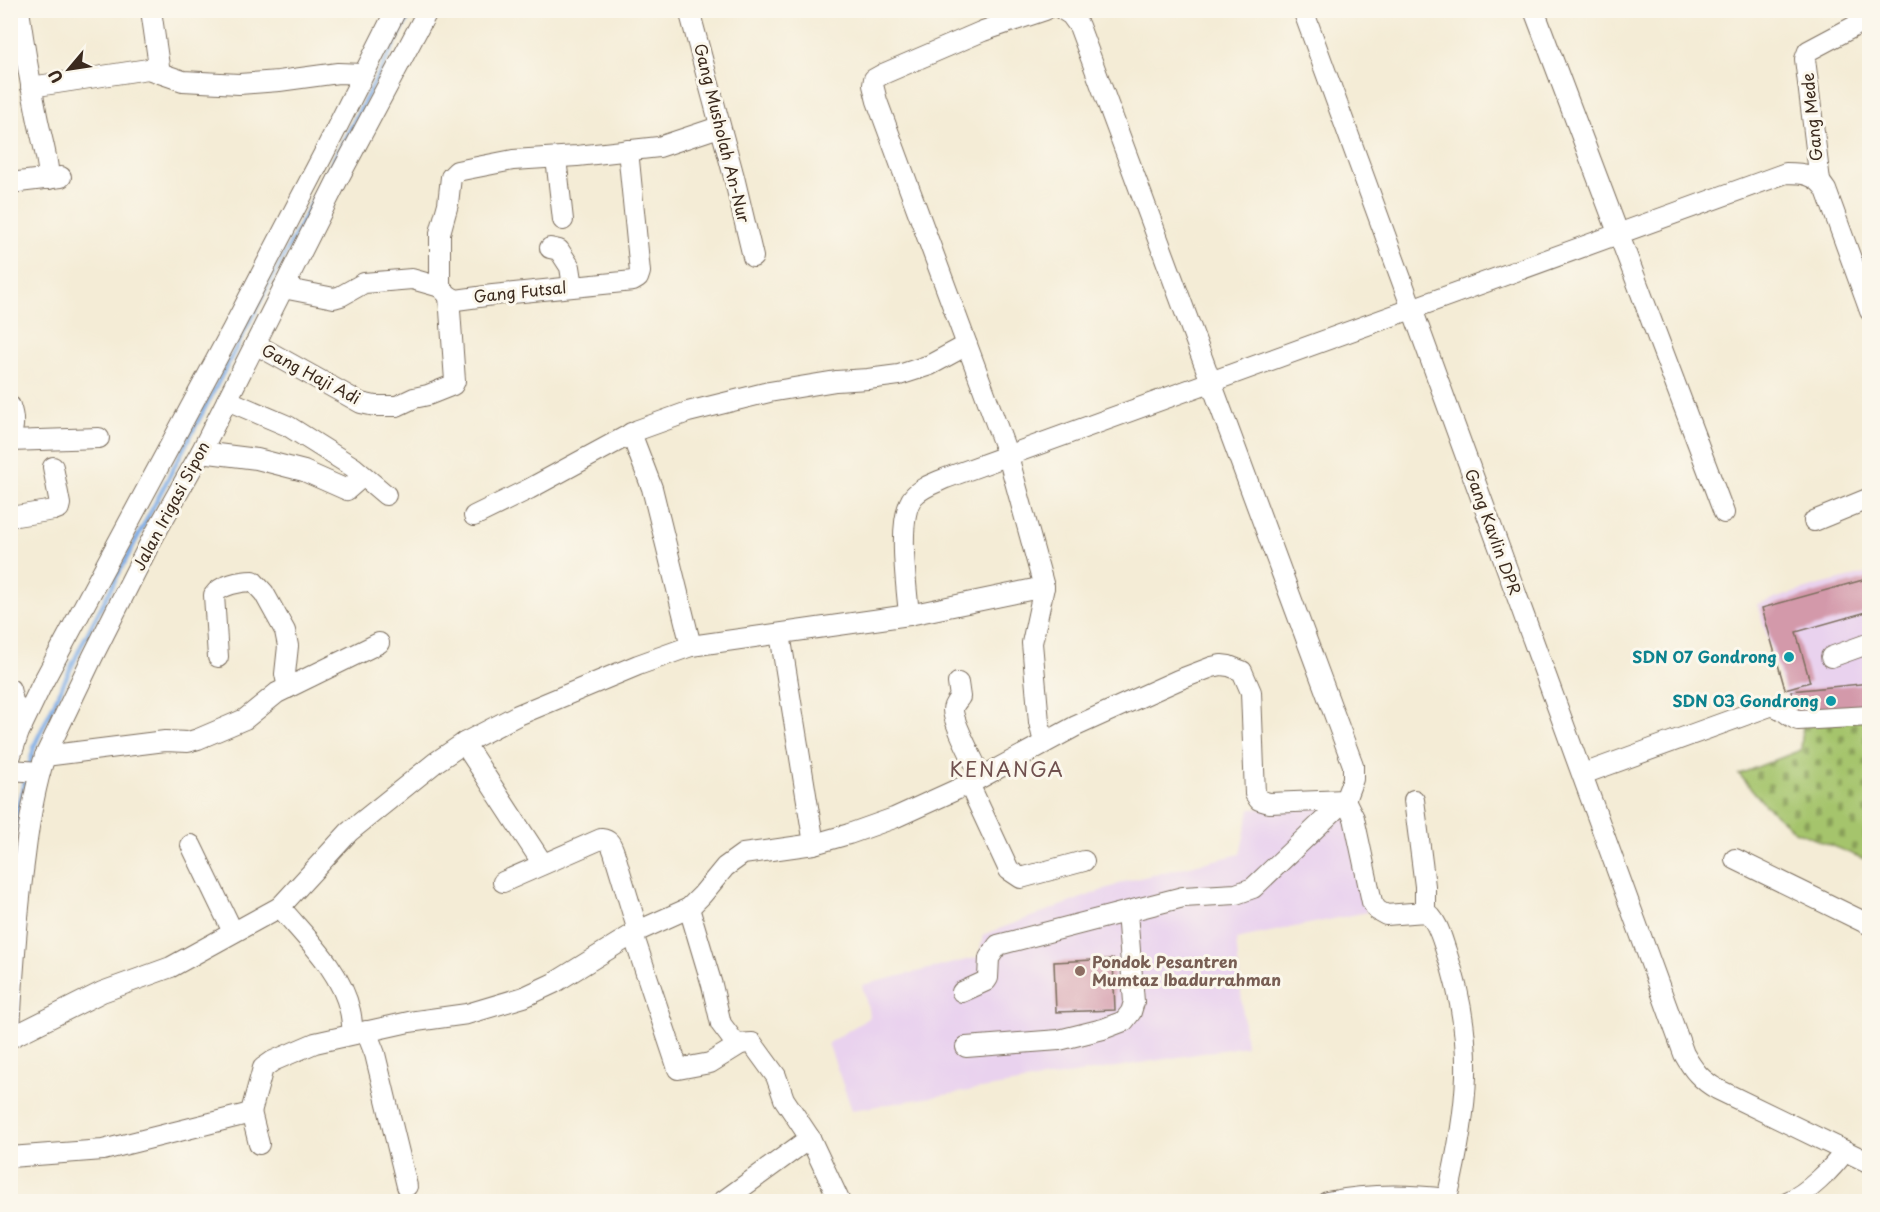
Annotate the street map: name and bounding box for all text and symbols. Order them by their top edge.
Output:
north arrow [39,39,99,99]
street label: Gang Musholah An-Nur [689,41,757,225]
text: U [42,66,68,88]
street label: Gang Mede [1794,72,1828,162]
street label: Gang Futsal [472,274,568,308]
street label: Gang Haji Adi [258,337,365,409]
street label: Jalan Irigasi Sipon [126,437,214,574]
street label: Gang Kavlin DPR [1460,465,1528,598]
place label: SDN 07 Gondrong [1632,644,1777,668]
marker: SDN 07 Gondrong [1782,650,1796,664]
place label: SDN 03 Gondrong [1672,688,1819,712]
marker: SDN 03 Gondrong [1824,694,1838,708]
district label: KENANGA [950,754,1064,784]
place label: Pondok Pesantren Mumtaz Ibadurrahman [1092,949,1281,991]
marker: Pondok Pesantren Mumtaz Ibadurrahman [1073,964,1087,978]

